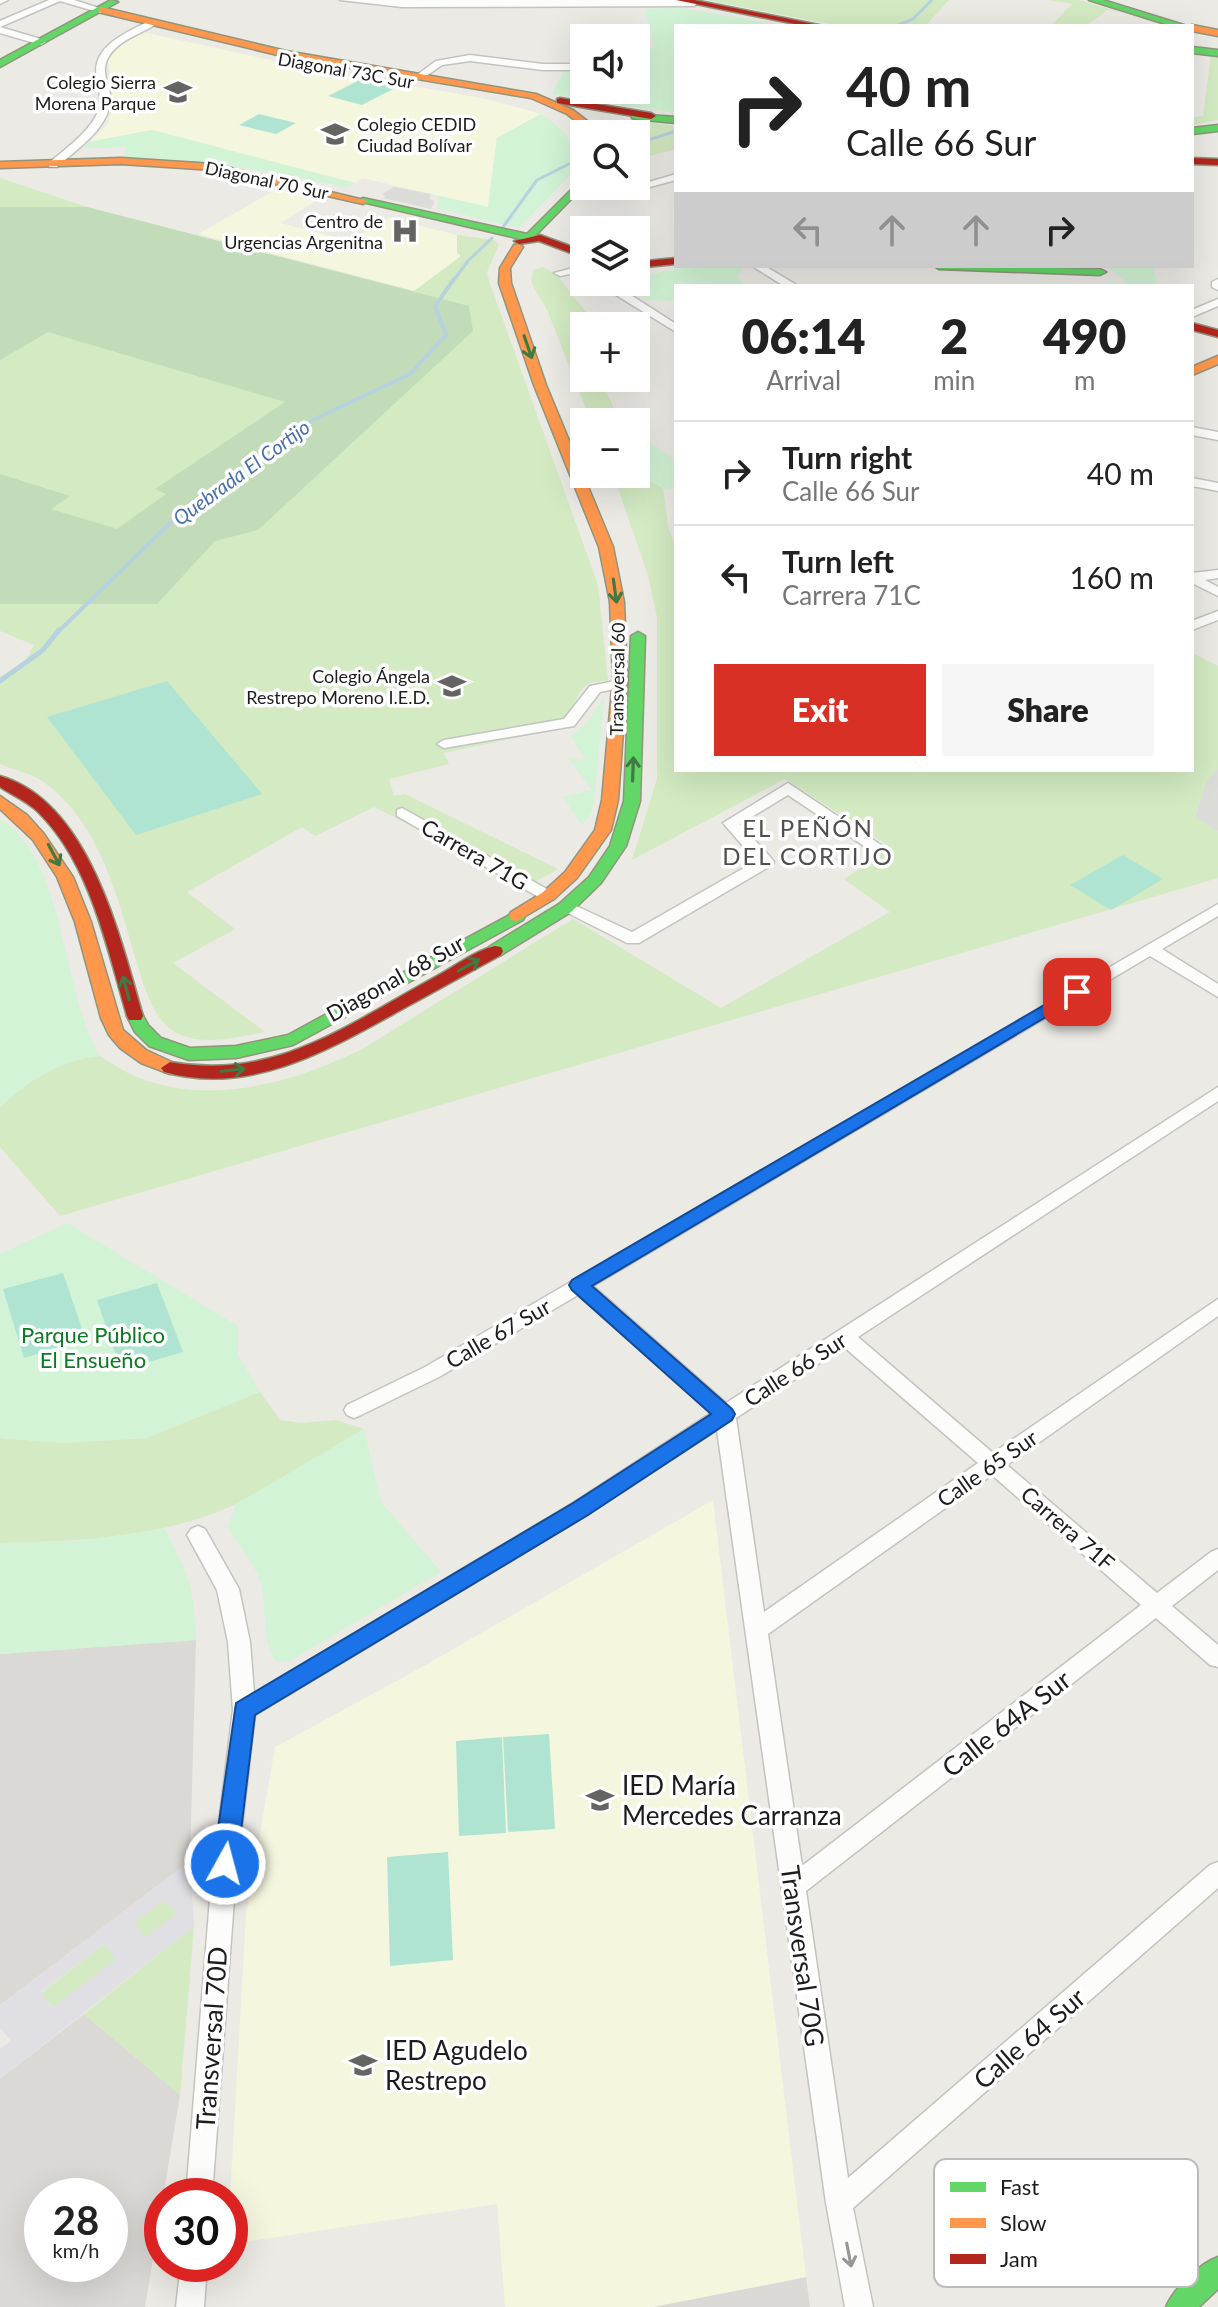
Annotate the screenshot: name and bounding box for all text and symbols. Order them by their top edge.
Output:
map controls [570,24,650,488]
button: sound [570,24,650,104]
street label: Diagonal 73C Sur [276,47,416,93]
text: 40 m [846,52,971,119]
icon: right [714,56,818,160]
place label: Colegio Sierra Morena Parque [35,71,156,114]
school or university icon: Colegio Sierra Morena Parque [163,77,193,107]
place label: Colegio CEDID Ciudad Bolívar [357,113,476,156]
school or university icon: Colegio CEDID Ciudad Bolívar [320,119,350,149]
button: search [570,120,650,200]
text: Calle 66 Sur [846,120,1036,164]
street label: Diagonal 70 Sur [203,156,331,204]
icon: left [786,208,830,252]
icon: ahead [870,208,914,252]
icon: ahead [954,208,998,252]
icon: right [1038,208,1082,252]
place label: Centro de Urgencias Argenitna [224,210,383,253]
hospital icon: Centro de Urgencias Argenitna [390,216,420,246]
button: layers [570,216,650,296]
text: 06:14 [742,307,866,364]
text: 2 [940,307,968,364]
text: 490 [1043,307,1126,364]
button: + [570,312,650,392]
one-way arrow [521,334,536,359]
text: Arrival [766,364,841,396]
text: min [933,364,975,396]
text: m [1074,364,1095,396]
button: − [570,408,650,488]
water label: Quebrada El Cortijo [168,414,314,530]
text: Turn right [782,439,912,475]
icon: right [714,451,758,495]
text: 40 m [1087,455,1154,491]
text: Calle 66 Sur [782,475,920,507]
text: Turn left [782,543,894,579]
icon: left [714,555,758,599]
text: 160 m [1069,559,1154,595]
one-way arrow [609,578,624,603]
text: Carrera 71C [782,579,921,611]
street label: Transversal 60 [605,622,629,736]
button: Exit [714,664,926,756]
button: Share [942,664,1154,756]
place label: Colegio Ángela Restrepo Moreno I.E.D. [246,665,430,708]
school or university icon: Colegio Ángela Restrepo Moreno I.E.D. [437,671,467,701]
one-way arrow [626,756,641,783]
street label: Carrera 71G [417,813,533,895]
district label: EL PEÑÓN DEL CORTIJO [722,813,894,870]
one-way arrow [47,842,63,866]
street label: Diagonal 68 Sur [321,929,469,1027]
one-way arrow [457,957,480,973]
pin [1043,958,1111,1026]
icon: arrive [1055,970,1099,1014]
one-way arrow [118,975,133,1001]
one-way arrow [219,1063,246,1078]
street label: Calle 67 Sur [441,1292,555,1374]
park label: Parque Público El Ensueño [21,1321,165,1373]
street label: Calle 66 Sur [739,1326,851,1412]
street label: Calle 65 Sur [932,1424,1042,1512]
street label: Carrera 71F [1016,1480,1120,1576]
street label: Calle 64A Sur [935,1663,1077,1783]
place label: IED María Mercedes Carranza [622,1769,842,1831]
school or university icon: IED María Mercedes Carranza [585,1785,615,1815]
position arrow [183,1822,267,1906]
street label: Transversal 70G [774,1863,832,2049]
street label: Transversal 70D [189,1945,233,2131]
street label: Calle 64 Sur [967,1980,1092,2095]
place label: IED Agudelo Restrepo [385,2034,528,2096]
school or university icon: IED Agudelo Restrepo [348,2050,378,2080]
legend [934,2159,1198,2287]
text: Fast [1000,2173,1039,2200]
speed limit sign: 30 [144,2178,248,2282]
text: 28 [53,2196,99,2244]
text: Slow [1000,2209,1047,2236]
text: km/h [53,2238,99,2262]
one-way arrow [842,2242,857,2267]
text: Jam [1000,2245,1038,2272]

